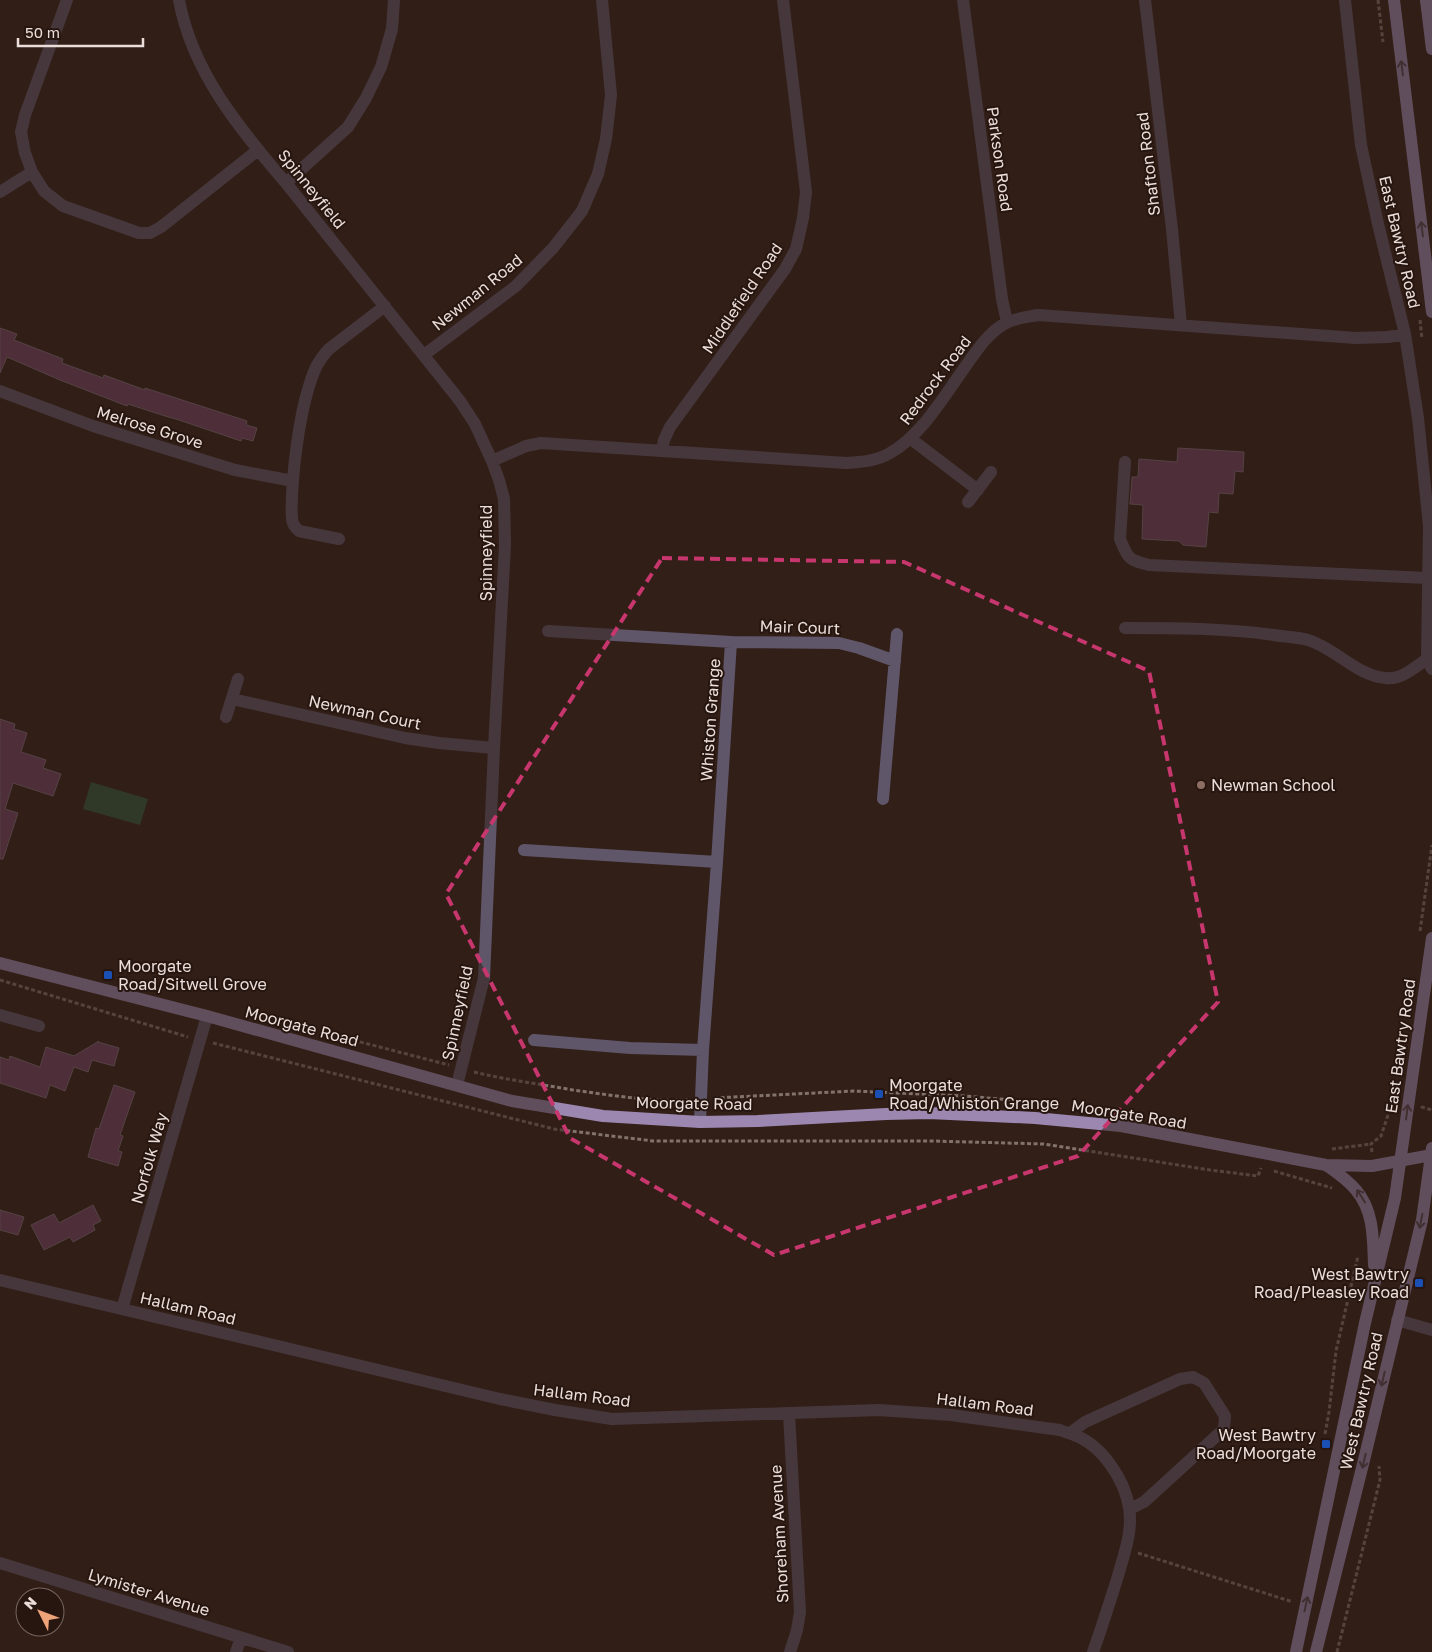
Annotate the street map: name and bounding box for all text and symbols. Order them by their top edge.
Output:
scale bar [18,15,142,47]
text: 50 m [25,23,60,41]
one-way arrow [1397,60,1407,76]
street label: Parkson Road [983,105,1017,213]
street label: Shafton Road [1132,111,1164,217]
street label: Spinneyfield [274,145,350,233]
street label: East Bawtry Road [1375,174,1425,310]
one-way arrow [1417,221,1427,237]
street label: Middlefield Road [698,239,786,357]
street label: Newman Road [428,249,526,335]
street label: Redrock Road [895,331,975,429]
street label: Melrose Grove [94,401,206,453]
street label: Spinneyfield [476,505,496,601]
street label: Mair Court [759,616,841,638]
street label: Whiston Grange [696,658,724,782]
street label: Newman Court [307,690,423,734]
place label: Newman School [1211,775,1335,795]
marker: Newman School [1195,779,1207,791]
place label: Moorgate Road/Sitwell Grove [118,956,267,994]
street label: Spinneyfield [437,964,477,1062]
marker: Moorgate Road/Sitwell Grove [102,969,114,981]
street label: East Bawtry Road [1381,977,1419,1115]
street label: Moorgate Road [243,1001,361,1051]
place label: Moorgate Road/Whiston Grange [889,1075,1059,1113]
marker: Moorgate Road/Whiston Grange [873,1088,885,1100]
street label: Moorgate Road [636,1092,752,1114]
street label: Moorgate Road [1070,1095,1188,1133]
one-way arrow [1402,1104,1412,1120]
street label: Norfolk Way [126,1110,172,1206]
one-way arrow [1355,1190,1365,1204]
one-way arrow [1416,1213,1425,1229]
place label: West Bawtry Road/Pleasley Road [1254,1264,1409,1302]
marker: West Bawtry Road/Pleasley Road [1413,1277,1425,1289]
street label: Hallam Road [138,1287,238,1329]
street label: West Bawtry Road [1335,1330,1387,1472]
one-way arrow [1378,1371,1387,1387]
street label: Hallam Road [532,1379,632,1411]
street label: Hallam Road [935,1388,1035,1420]
place label: West Bawtry Road/Moorgate [1196,1425,1316,1463]
marker: West Bawtry Road/Moorgate [1320,1438,1332,1450]
one-way arrow [1359,1453,1368,1469]
street label: Shoreham Avenue [765,1464,793,1604]
street label: Lymister Avenue [86,1564,212,1620]
north arrow [15,1587,65,1637]
text: N [20,1593,40,1613]
one-way arrow [1302,1597,1311,1613]

